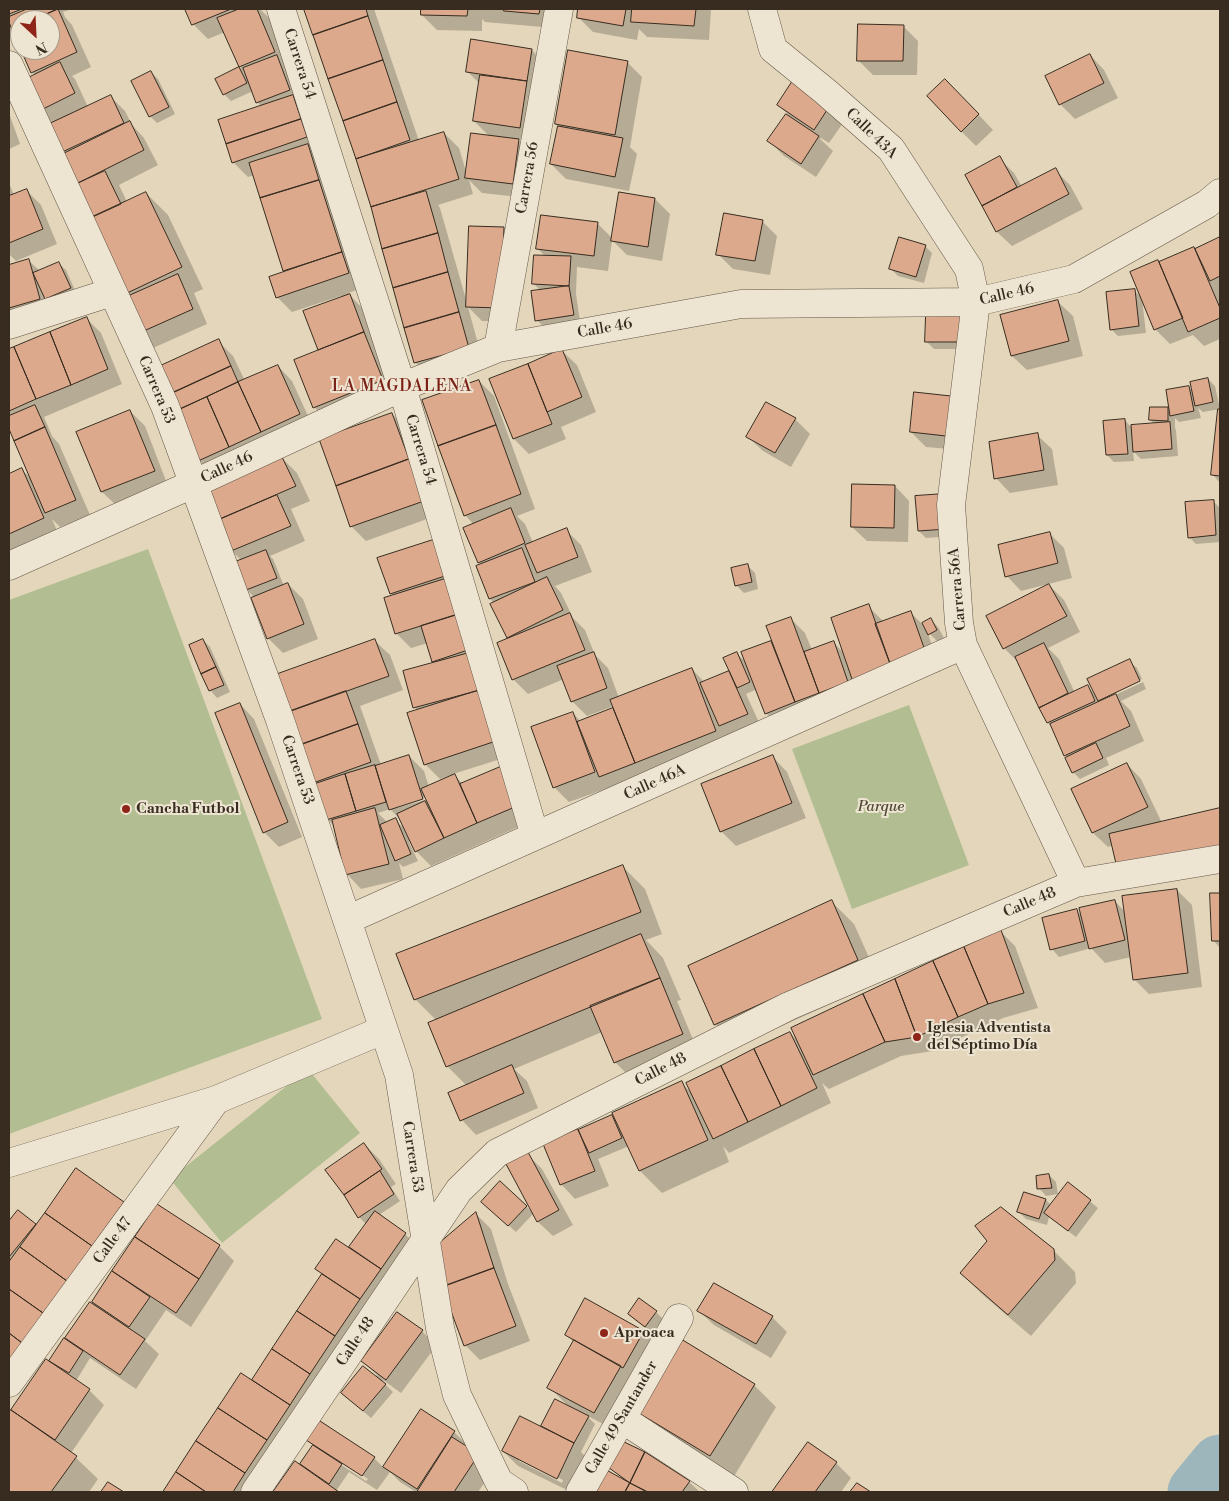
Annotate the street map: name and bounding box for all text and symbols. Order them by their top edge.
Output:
north arrow [10,10,60,60]
street label: Carrera 54 [279,26,319,102]
text: N [32,37,50,58]
street label: Calle 43A [841,105,901,163]
street label: Carrera 56 [513,140,543,216]
street label: Calle 46 [978,280,1036,310]
street label: Calle 46 [576,315,634,343]
street label: Carrera 53 [134,353,178,427]
district label: LA MAGDALENA [330,377,474,397]
street label: Carrera 54 [401,412,439,488]
street label: Calle 46 [198,448,256,488]
street label: Carrera 56A [945,547,971,631]
street label: Carrera 53 [277,733,317,807]
street label: Calle 46A [621,761,689,805]
park label: Parque [858,798,904,816]
place label: Cancha Futbol [136,800,240,818]
marker: Cancha Futbol [120,803,132,815]
street label: Calle 48 [1001,884,1059,922]
place label: Iglesia Adventista del Séptimo Día [927,1019,1051,1054]
marker: Iglesia Adventista del Séptimo Día [911,1031,923,1043]
street label: Calle 48 [632,1049,690,1091]
street label: Carrera 53 [397,1120,427,1194]
street label: Calle 47 [90,1214,136,1268]
street label: Calle 48 [333,1314,379,1370]
place label: Aproaca [614,1324,675,1342]
marker: Aproaca [598,1327,610,1339]
street label: Calle 49 Santander [582,1358,662,1478]

